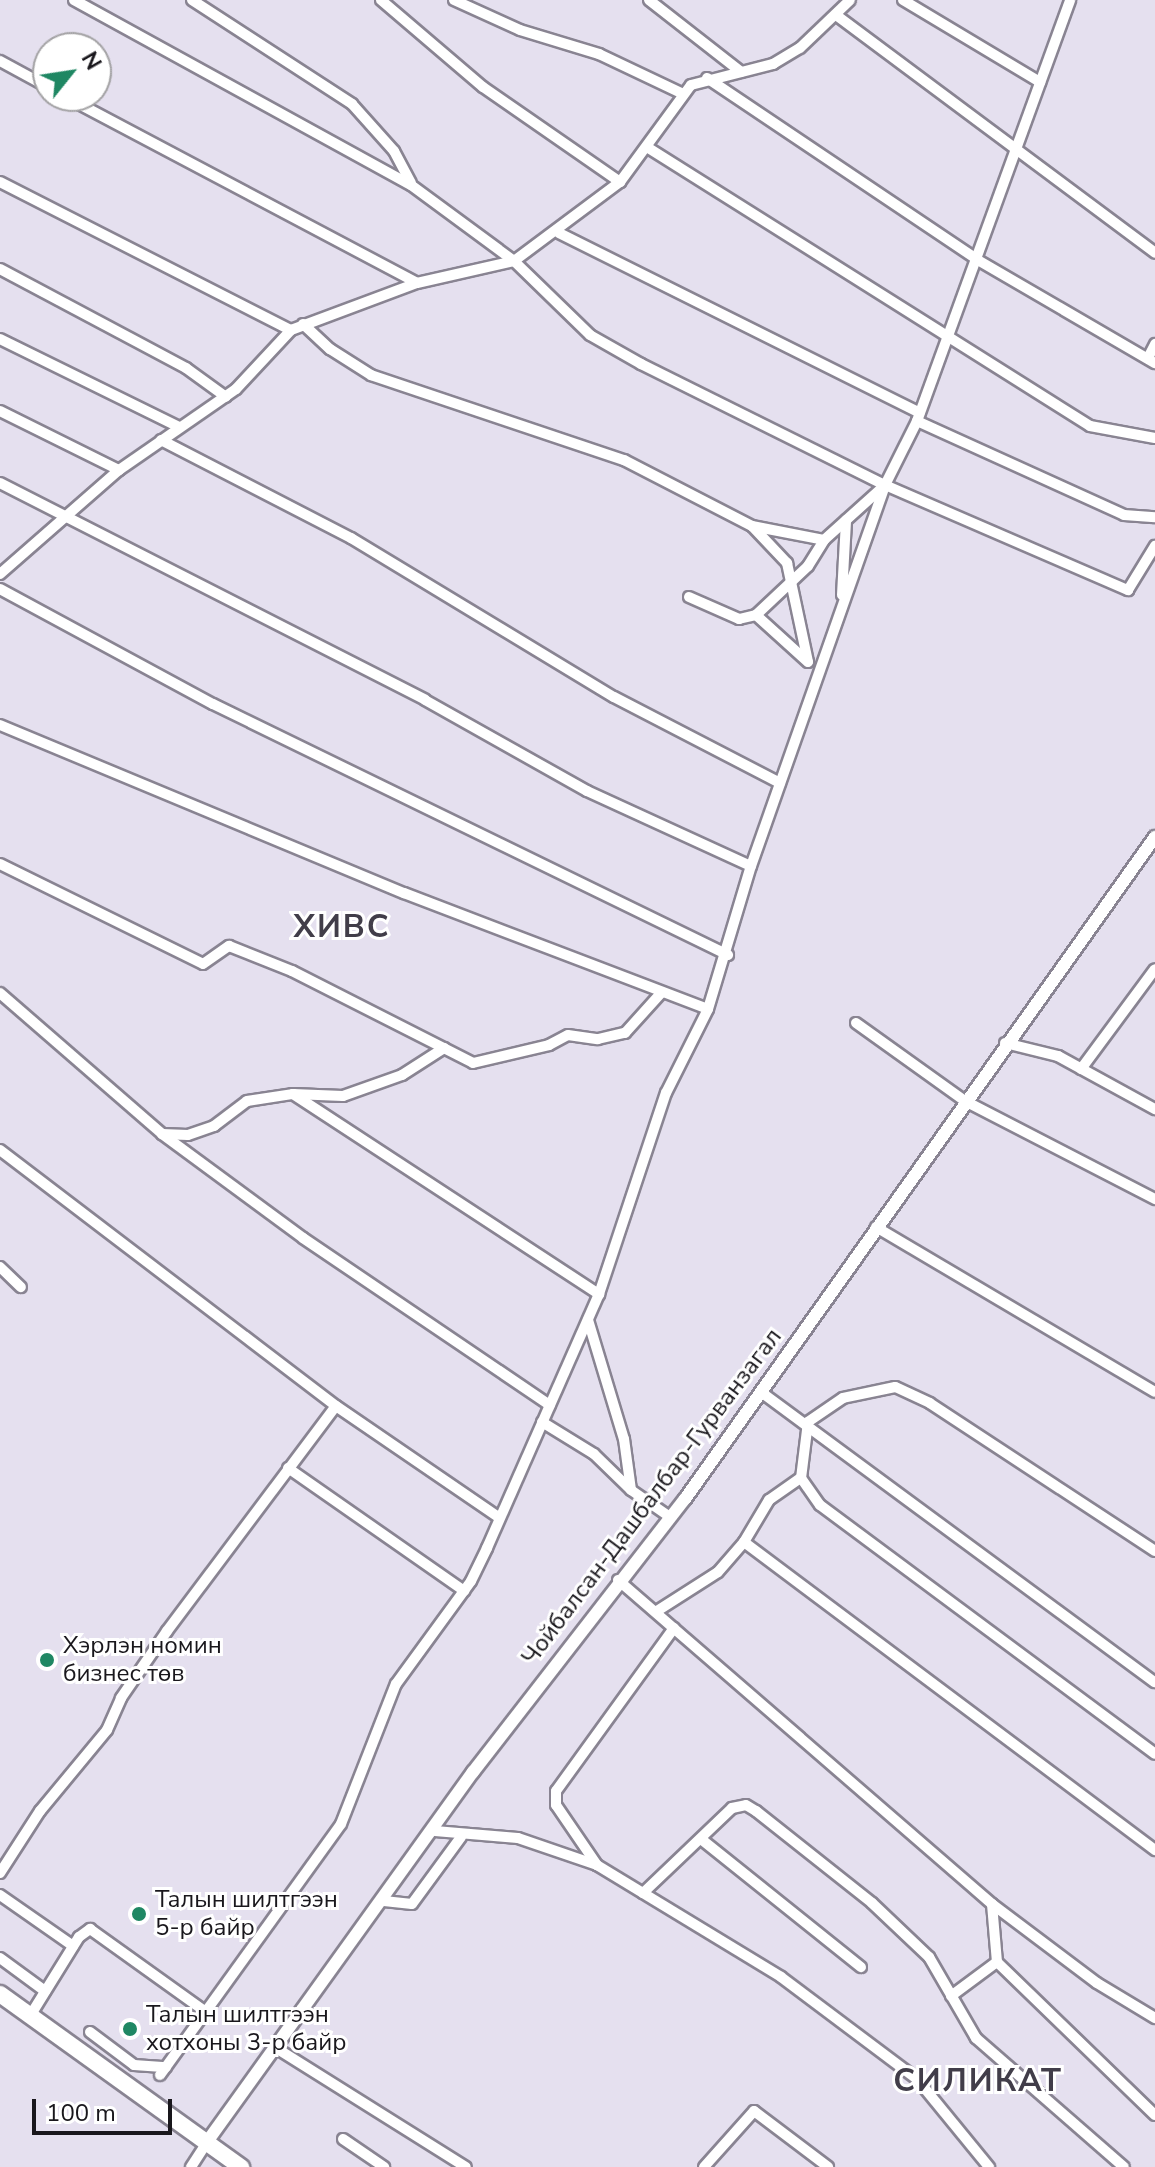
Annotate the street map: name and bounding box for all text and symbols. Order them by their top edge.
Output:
north arrow [32,32,112,112]
text: N [74,46,108,76]
district label: ХИВС [293,908,391,946]
street label: Чойбалсан-Дашбалбар-Гурванзагал [516,1323,788,1671]
place label: Хэрлэн номин бизнес төв [63,1632,222,1688]
marker: Хэрлэн номин бизнес төв [38,1651,56,1669]
place label: Талын шилтгээн 5-р байр [155,1886,338,1942]
marker: Талын шилтгээн 5-р байр [130,1905,148,1923]
place label: Талын шилтгээн хотхоны 3-р байр [146,2001,347,2057]
marker: Талын шилтгээн хотхоны 3-р байр [121,2020,139,2038]
district label: СИЛИКАТ [893,2062,1063,2100]
scale bar [36,2083,176,2133]
text: 100 m [46,2097,116,2129]

